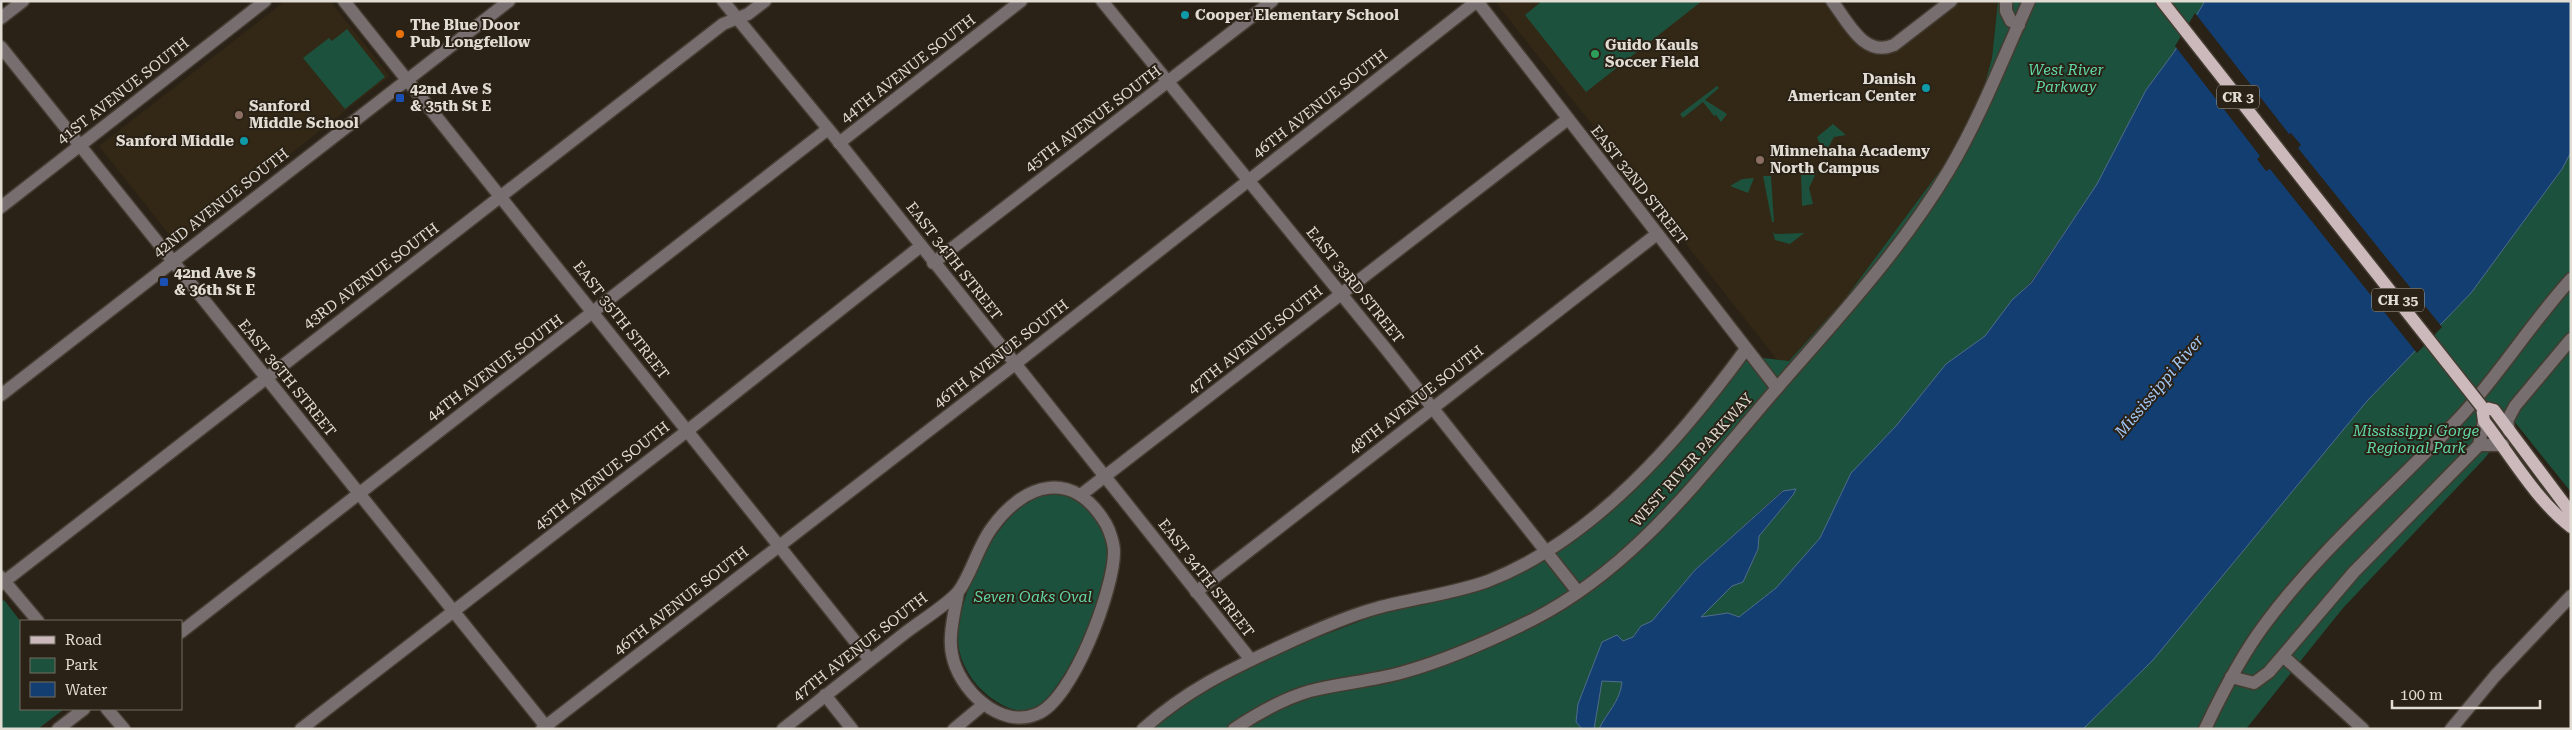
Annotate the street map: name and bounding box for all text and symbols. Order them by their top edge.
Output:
place label: Cooper Elementary School [1195,6,1399,24]
marker: Cooper Elementary School [1179,9,1191,21]
street label: 44TH AVENUE SOUTH [837,11,979,127]
place label: The Blue Door Pub Longfellow [410,16,531,51]
marker: The Blue Door Pub Longfellow [394,28,406,40]
street label: 41ST AVENUE SOUTH [53,34,193,148]
place label: Guido Kauls Soccer Field [1605,36,1699,71]
street label: 46TH AVENUE SOUTH [1249,46,1391,162]
marker: Guido Kauls Soccer Field [1589,48,1601,60]
park label: West River Parkway [2028,61,2104,96]
street label: 45TH AVENUE SOUTH [1021,62,1165,176]
place label: Danish American Center [1788,70,1916,105]
place label: 42nd Ave S & 35th St E [410,80,492,115]
marker: Danish American Center [1920,82,1932,94]
road number: CR 3 [2217,85,2259,108]
marker: 42nd Ave S & 35th St E [394,92,406,104]
place label: Sanford Middle School [249,97,359,132]
marker: Sanford Middle School [233,109,245,121]
street label: EAST 32ND STREET [1587,122,1691,248]
place label: Sanford Middle [116,132,234,150]
marker: Sanford Middle [238,135,250,147]
place label: Minnehaha Academy North Campus [1770,142,1930,177]
street label: 42ND AVENUE SOUTH [150,144,292,262]
marker: Minnehaha Academy North Campus [1754,154,1766,166]
street label: EAST 34TH STREET [902,198,1006,324]
street label: 43RD AVENUE SOUTH [300,219,442,333]
street label: EAST 33RD STREET [1302,223,1408,347]
street label: EAST 35TH STREET [569,257,673,383]
place label: 42nd Ave S & 36th St E [174,264,256,299]
marker: 42nd Ave S & 36th St E [158,276,170,288]
street label: 47TH AVENUE SOUTH [1184,282,1326,398]
road number: CH 35 [2372,288,2424,312]
street label: 46TH AVENUE SOUTH [930,296,1072,412]
street label: 44TH AVENUE SOUTH [423,311,567,425]
street label: EAST 36TH STREET [234,316,340,440]
water label: Mississippi River [2110,331,2207,442]
street label: 48TH AVENUE SOUTH [1345,342,1487,458]
street label: WEST RIVER PARKWAY [1627,389,1757,531]
street label: 45TH AVENUE SOUTH [531,418,673,534]
park label: Mississippi Gorge Regional Park [2352,422,2479,457]
street label: EAST 34TH STREET [1154,515,1258,641]
street label: 46TH AVENUE SOUTH [610,543,752,659]
park label: Seven Oaks Oval [973,588,1092,606]
street label: 47TH AVENUE SOUTH [789,589,931,705]
legend [20,620,182,710]
text: Road [65,631,102,649]
text: Park [65,656,99,674]
scale bar [2392,678,2540,710]
text: Water [65,681,107,699]
text: 100 m [2400,686,2443,704]

